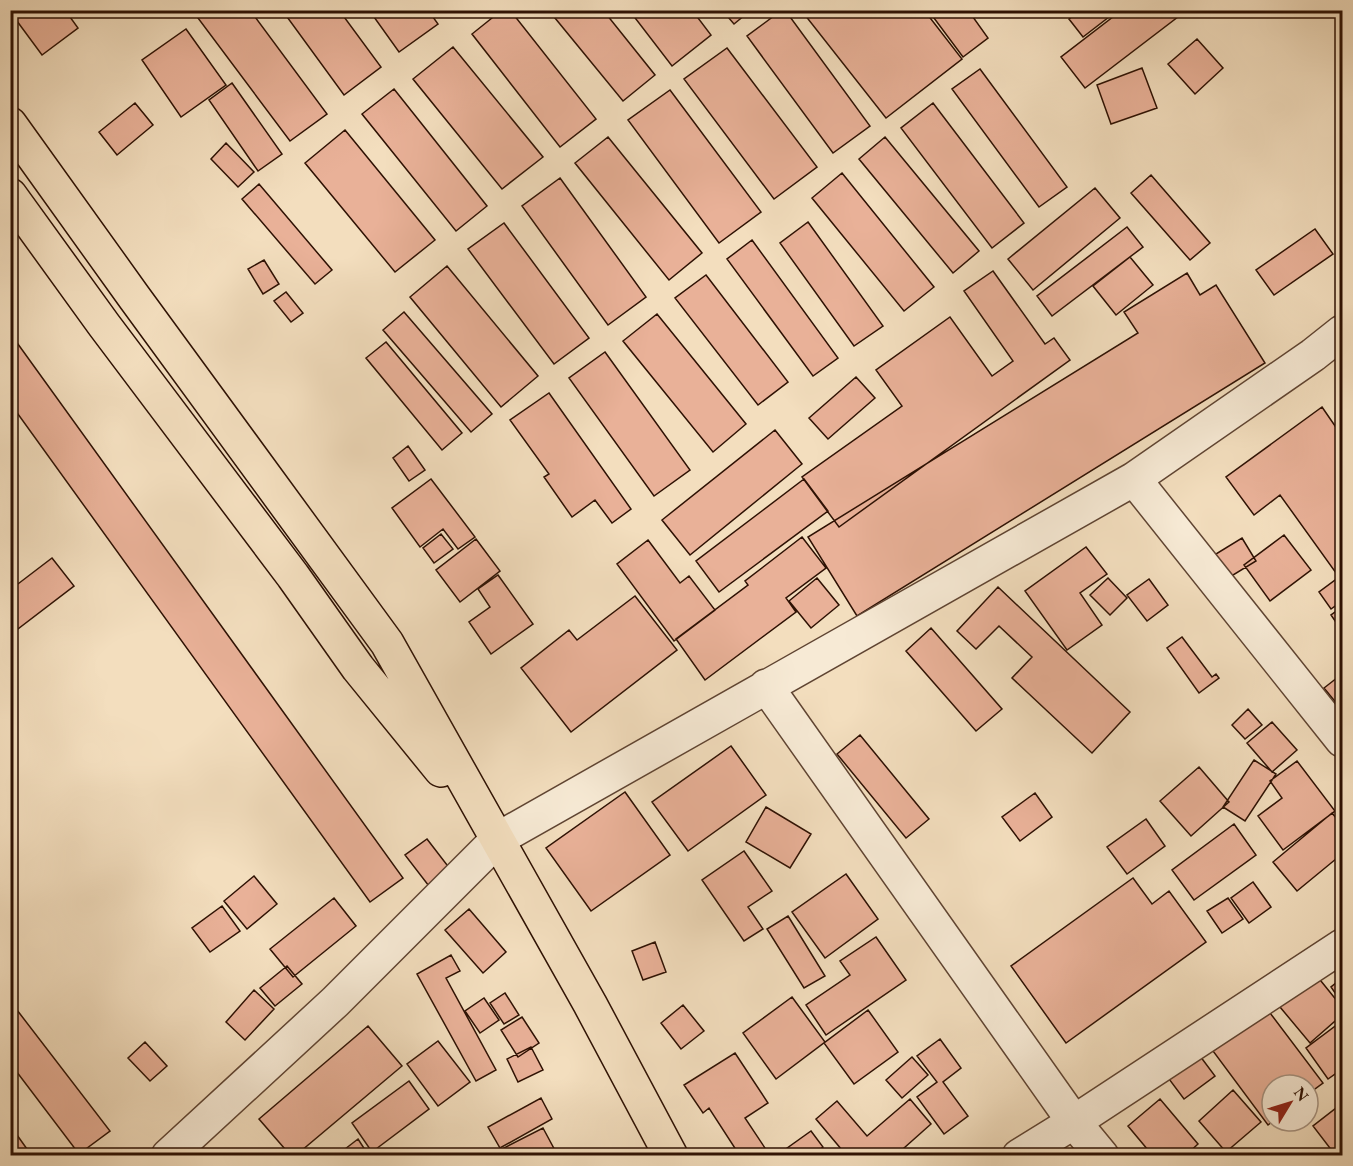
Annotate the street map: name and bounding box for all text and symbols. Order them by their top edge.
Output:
north arrow [1260,1073,1320,1133]
text: N [1289,1083,1314,1106]

